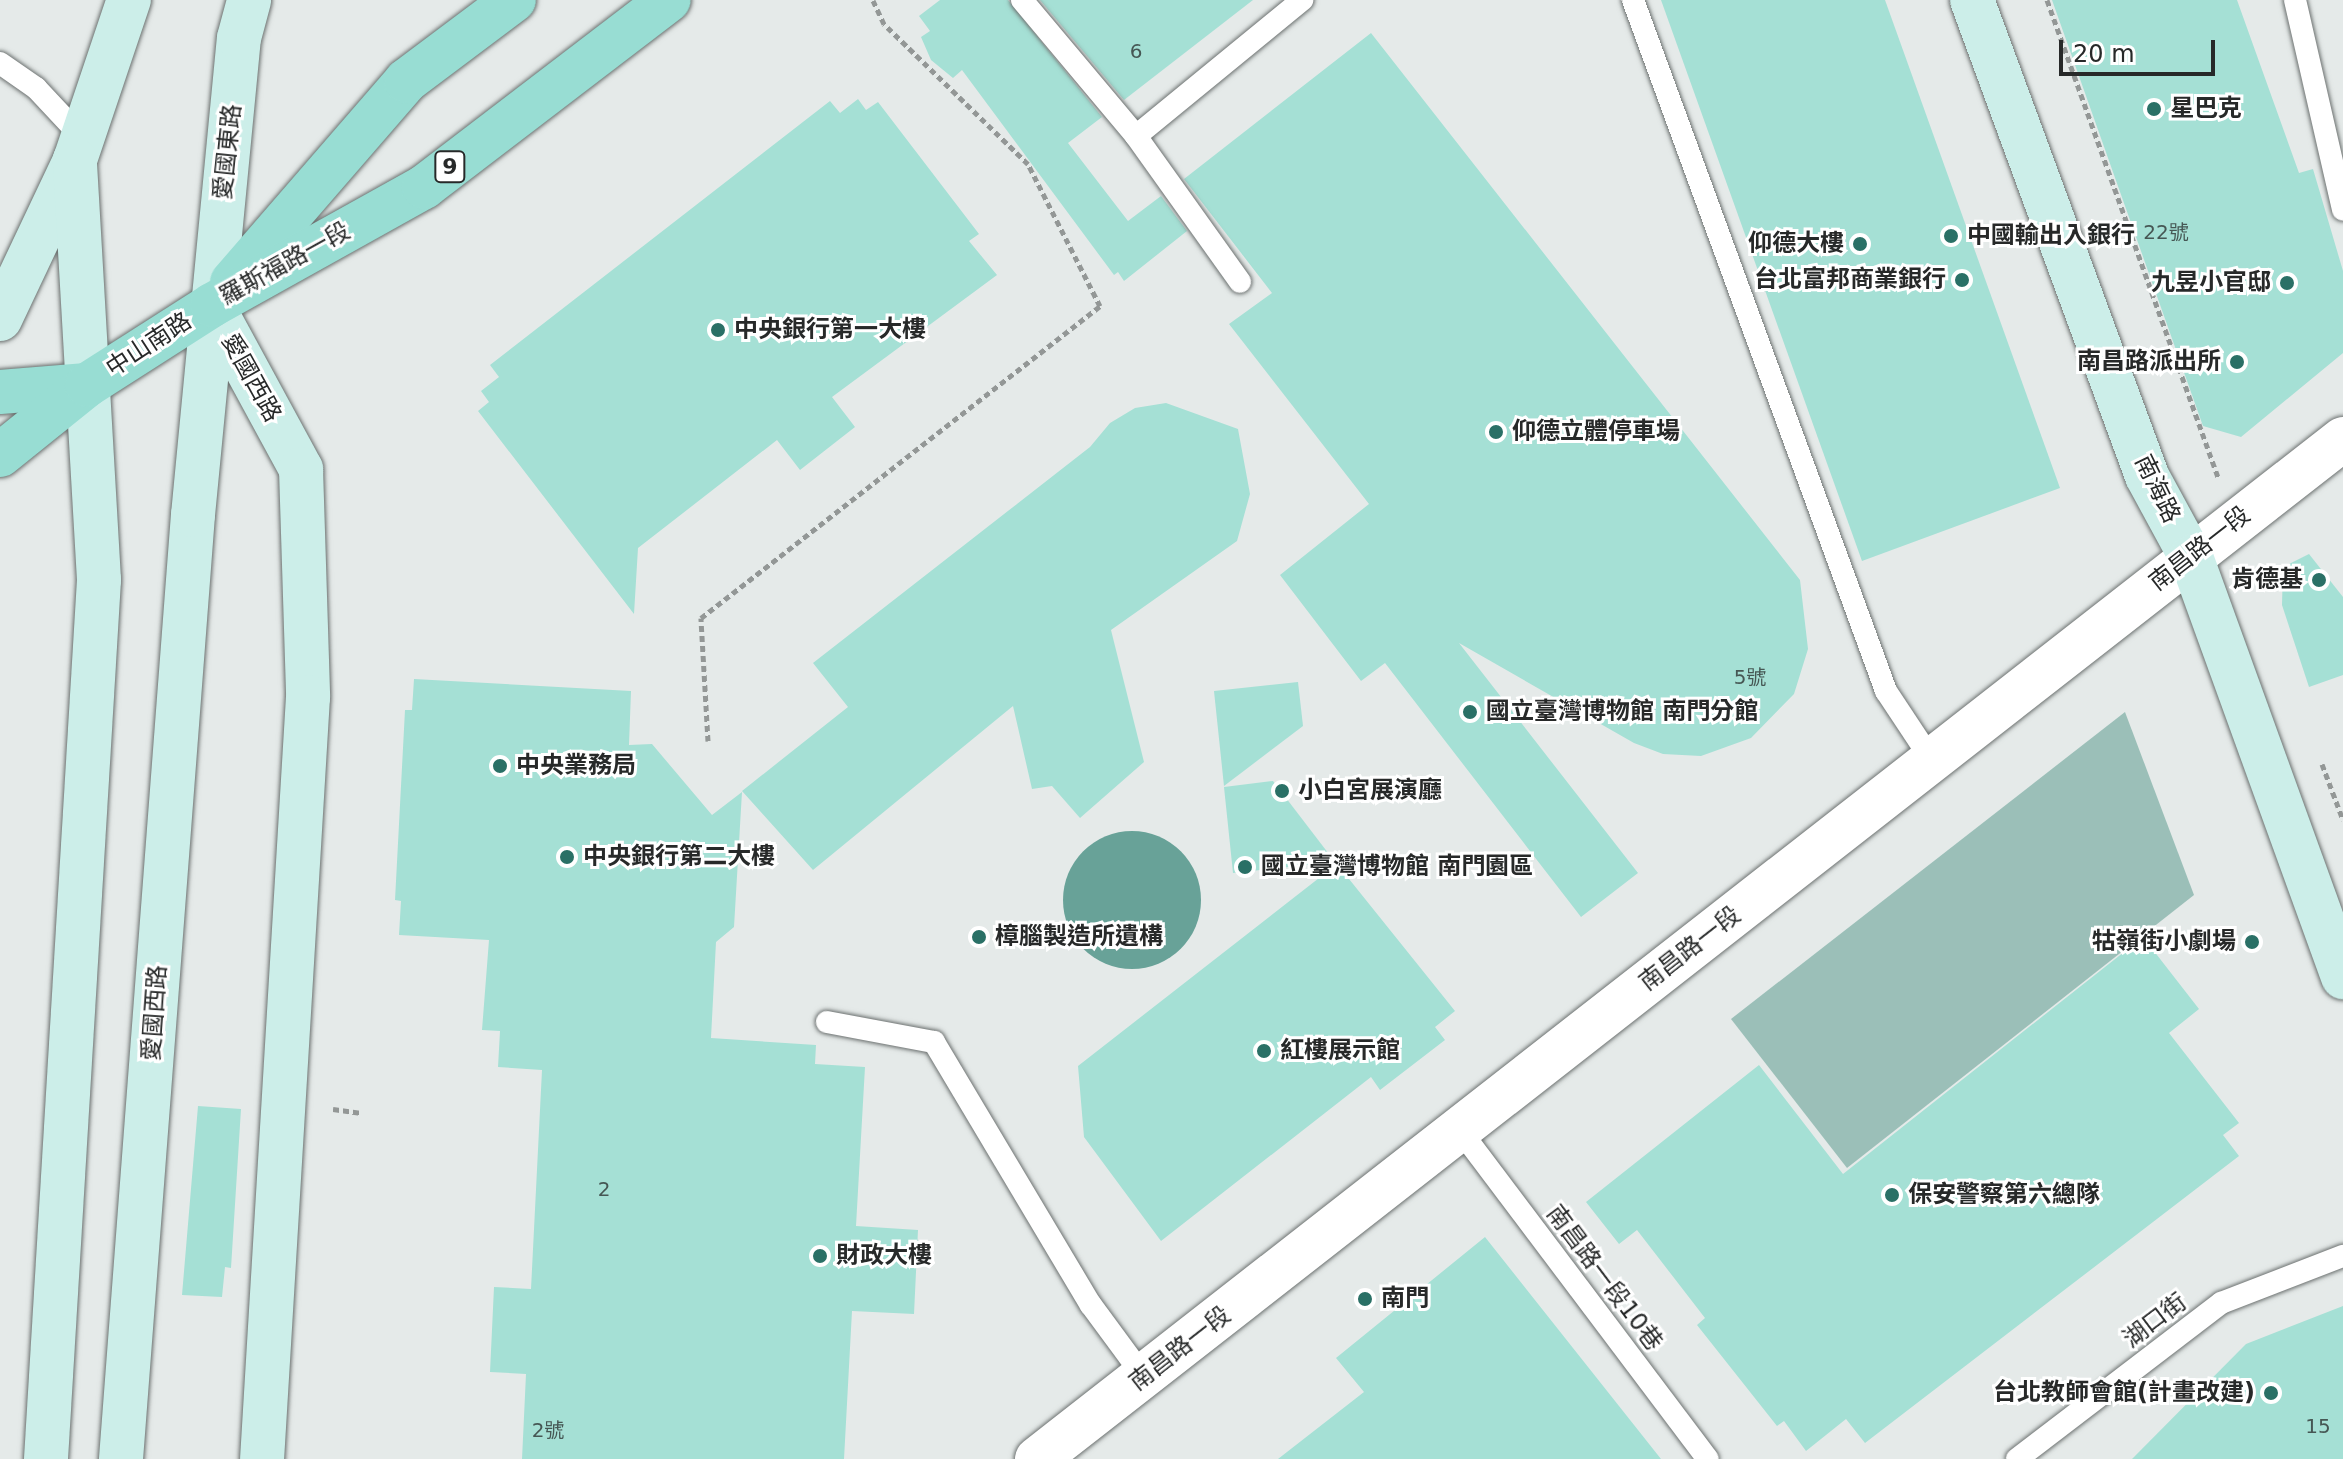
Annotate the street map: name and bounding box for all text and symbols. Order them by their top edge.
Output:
scale bar [2063,24,2219,74]
house number: 6 [1130,39,1142,63]
text: 20 m [2073,40,2135,68]
place label: 星巴克 [2170,95,2242,123]
marker: 星巴克 [2145,100,2163,118]
street label: 愛國東路 [209,103,247,201]
road number: 9 [434,149,466,185]
street label: 羅斯福路一段 [215,216,355,312]
house number: 22號 [2143,220,2189,244]
place label: 中國輸出入銀行 [1967,222,2135,250]
marker: 中國輸出入銀行 [1942,227,1960,245]
place label: 仰德大樓 [1748,230,1844,258]
marker: 仰德大樓 [1851,235,1869,253]
place label: 台北富邦商業銀行 [1754,266,1946,294]
place label: 九昱小官邸 [2151,269,2271,297]
marker: 台北富邦商業銀行 [1953,271,1971,289]
marker: 九昱小官邸 [2278,274,2296,292]
street label: 中山南路 [101,307,197,383]
place label: 中央銀行第一大樓 [734,316,926,344]
marker: 中央銀行第一大樓 [709,321,727,339]
street label: 愛國西路 [215,329,287,427]
place label: 南昌路派出所 [2077,348,2221,376]
marker: 南昌路派出所 [2228,353,2246,371]
place label: 仰德立體停車場 [1512,418,1680,446]
marker: 仰德立體停車場 [1487,423,1505,441]
street label: 南海路 [2128,450,2186,528]
street label: 南昌路一段 [2144,501,2256,597]
place label: 肯德基 [2231,566,2303,594]
marker: 肯德基 [2310,571,2328,589]
house number: 5號 [1734,665,1766,689]
place label: 國立臺灣博物館 南門分館 [1486,698,1758,726]
marker: 國立臺灣博物館 南門分館 [1461,703,1479,721]
place label: 中央業務局 [516,752,636,780]
marker: 中央業務局 [491,757,509,775]
place label: 小白宮展演廳 [1298,777,1442,805]
marker: 小白宮展演廳 [1273,782,1291,800]
place label: 中央銀行第二大樓 [583,843,775,871]
marker: 中央銀行第二大樓 [558,848,576,866]
place label: 國立臺灣博物館 南門園區 [1261,853,1533,881]
marker: 國立臺灣博物館 南門園區 [1236,858,1254,876]
street label: 南昌路一段 [1634,901,1746,997]
place label: 樟腦製造所遺構 [995,923,1163,951]
marker: 樟腦製造所遺構 [970,928,988,946]
place label: 牯嶺街小劇場 [2092,928,2236,956]
marker: 牯嶺街小劇場 [2243,933,2261,951]
street label: 愛國西路 [137,964,173,1062]
place label: 紅樓展示館 [1280,1037,1400,1065]
marker: 紅樓展示館 [1255,1042,1273,1060]
house number: 2 [598,1177,610,1201]
place label: 保安警察第六總隊 [1908,1181,2100,1209]
marker: 保安警察第六總隊 [1883,1186,1901,1204]
street label: 南昌路一段10巷 [1540,1200,1668,1356]
place label: 財政大樓 [836,1242,932,1270]
marker: 財政大樓 [811,1247,829,1265]
place label: 南門 [1381,1285,1429,1313]
street label: 湖口街 [2118,1288,2192,1354]
marker: 南門 [1356,1290,1374,1308]
street label: 南昌路一段 [1124,1301,1236,1397]
place label: 台北教師會館(計畫改建) [1993,1379,2255,1407]
marker: 台北教師會館(計畫改建) [2262,1384,2280,1402]
house number: 15 [2305,1414,2331,1438]
house number: 2號 [532,1418,564,1442]

